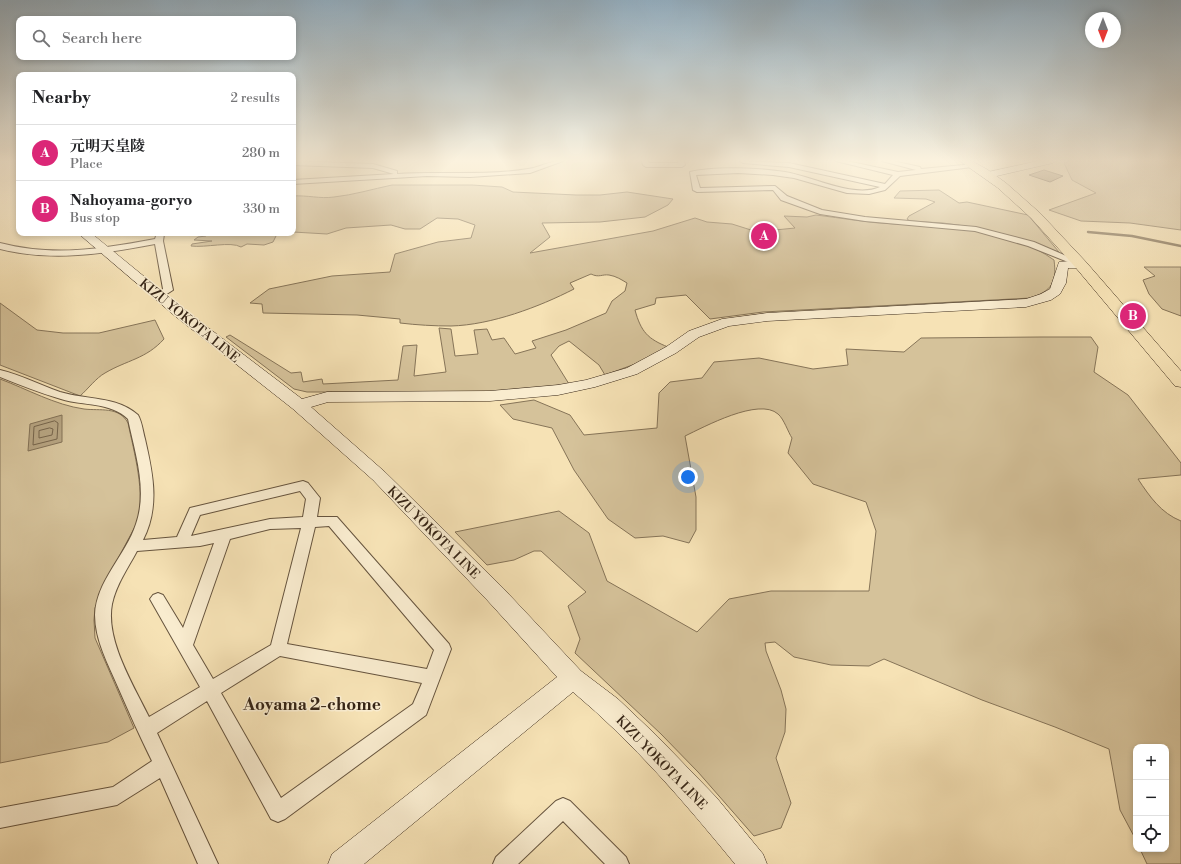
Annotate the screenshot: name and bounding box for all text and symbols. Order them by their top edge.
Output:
north arrow [1085,12,1121,48]
search box [16,16,296,60]
icon: search [30,27,52,49]
text: Search here [62,29,142,48]
text: Nearby [32,87,91,109]
text: 2 results [231,90,280,106]
text: 元明天皇陵 [70,137,145,156]
text: A [40,145,50,161]
text: 280 m [242,145,280,161]
text: Place [70,156,102,172]
text: Nahoyama-goryo [70,191,192,210]
text: B [40,201,50,217]
text: 330 m [243,201,280,217]
text: Bus stop [70,210,120,226]
pin: A [751,221,777,251]
street label: KIZU YOKOTA LINE [136,275,243,366]
pin: B [1120,301,1146,331]
your location [678,467,698,487]
street label: KIZU YOKOTA LINE [384,483,483,582]
district label: Aoyama 2-chome [242,694,381,716]
street label: KIZU YOKOTA LINE [612,712,710,813]
map controls [1133,744,1169,852]
button: + [1133,744,1169,780]
button: − [1133,780,1169,816]
button: locate [1133,816,1169,852]

